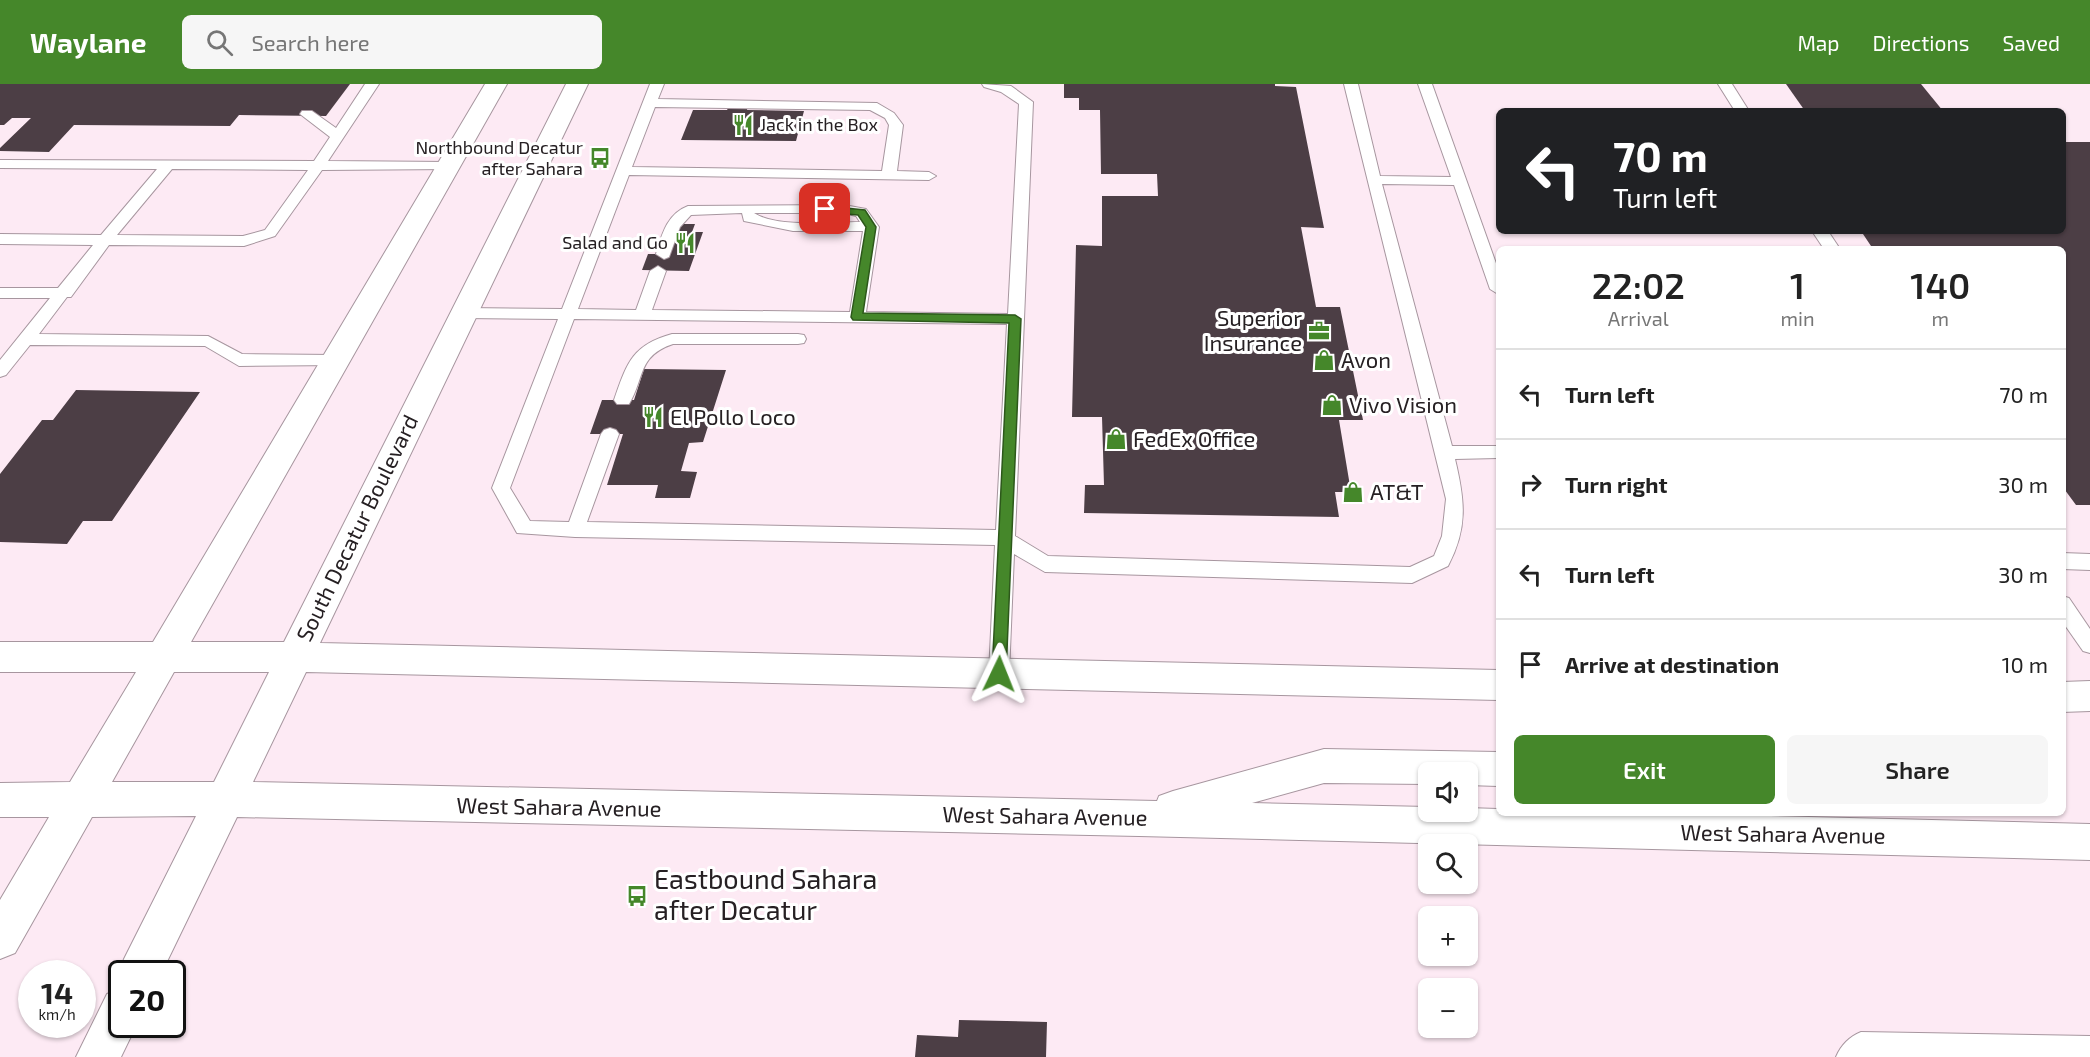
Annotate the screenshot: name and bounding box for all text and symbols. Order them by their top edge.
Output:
search box [182,15,602,69]
text: Waylane [30,25,146,59]
icon: search [203,26,236,59]
text: Search here [251,29,370,55]
text: Map [1797,30,1840,55]
text: Directions [1873,30,1969,55]
text: Saved [2002,30,2060,55]
restaurant icon: Jack in the Box [731,113,755,137]
place label: Jack in the Box [760,113,879,135]
text: 70 m [1613,130,1708,180]
icon: left [1514,132,1592,210]
place label: Northbound Decatur after Sahara [415,136,583,179]
bus stop icon: Northbound Decatur after Sahara [588,146,612,170]
text: Turn left [1613,181,1717,213]
pin [799,183,850,234]
icon: arrive [808,192,841,225]
place label: Salad and Go [562,231,668,253]
restaurant icon: Salad and Go [673,231,697,255]
text: 22:02 [1592,263,1685,306]
text: 1 [1790,263,1805,306]
text: 140 [1910,263,1970,306]
place label: Superior Insurance [1204,304,1302,355]
text: Arrival [1608,306,1669,330]
text: min [1781,306,1815,330]
text: m [1932,306,1949,330]
office icon: Superior Insurance [1307,319,1331,343]
place label: Avon [1341,346,1391,372]
shop icon: Avon [1312,348,1336,372]
icon: left [1514,378,1547,411]
text: Turn left [1565,381,1654,407]
text: 70 m [1999,381,2048,407]
place label: Vivo Vision [1349,391,1457,417]
shop icon: Vivo Vision [1320,393,1344,417]
place label: El Pollo Loco [670,403,796,429]
restaurant icon: El Pollo Loco [641,405,665,429]
street label: South Decatur Boulevard [290,410,422,645]
place label: FedEx Office [1133,425,1255,451]
shop icon: FedEx Office [1104,427,1128,451]
icon: right [1514,468,1547,501]
text: Turn right [1565,471,1667,497]
text: 30 m [1998,471,2048,497]
place label: AT&T [1370,478,1424,504]
shop icon: AT&T [1341,480,1365,504]
icon: left [1514,558,1547,591]
text: Turn left [1565,561,1654,587]
text: 30 m [1998,561,2048,587]
position arrow [967,642,1031,706]
icon: arrive [1514,648,1547,681]
text: Arrive at destination [1565,651,1779,677]
text: 10 m [2002,651,2048,677]
button: Exit [1514,735,1775,804]
button: Share [1787,735,2048,804]
map controls [1418,762,1478,1038]
button: sound [1418,762,1478,822]
street label: West Sahara Avenue [456,791,662,821]
street label: West Sahara Avenue [942,800,1148,830]
street label: West Sahara Avenue [1680,818,1886,848]
button: search [1418,834,1478,894]
place label: Eastbound Sahara after Decatur [654,862,877,925]
bus stop icon: Eastbound Sahara after Decatur [625,884,649,908]
button: + [1418,906,1478,966]
speed limit sign: 20 [108,960,186,1038]
text: 14 [41,974,73,1010]
button: − [1418,978,1478,1038]
text: km/h [38,1005,76,1023]

